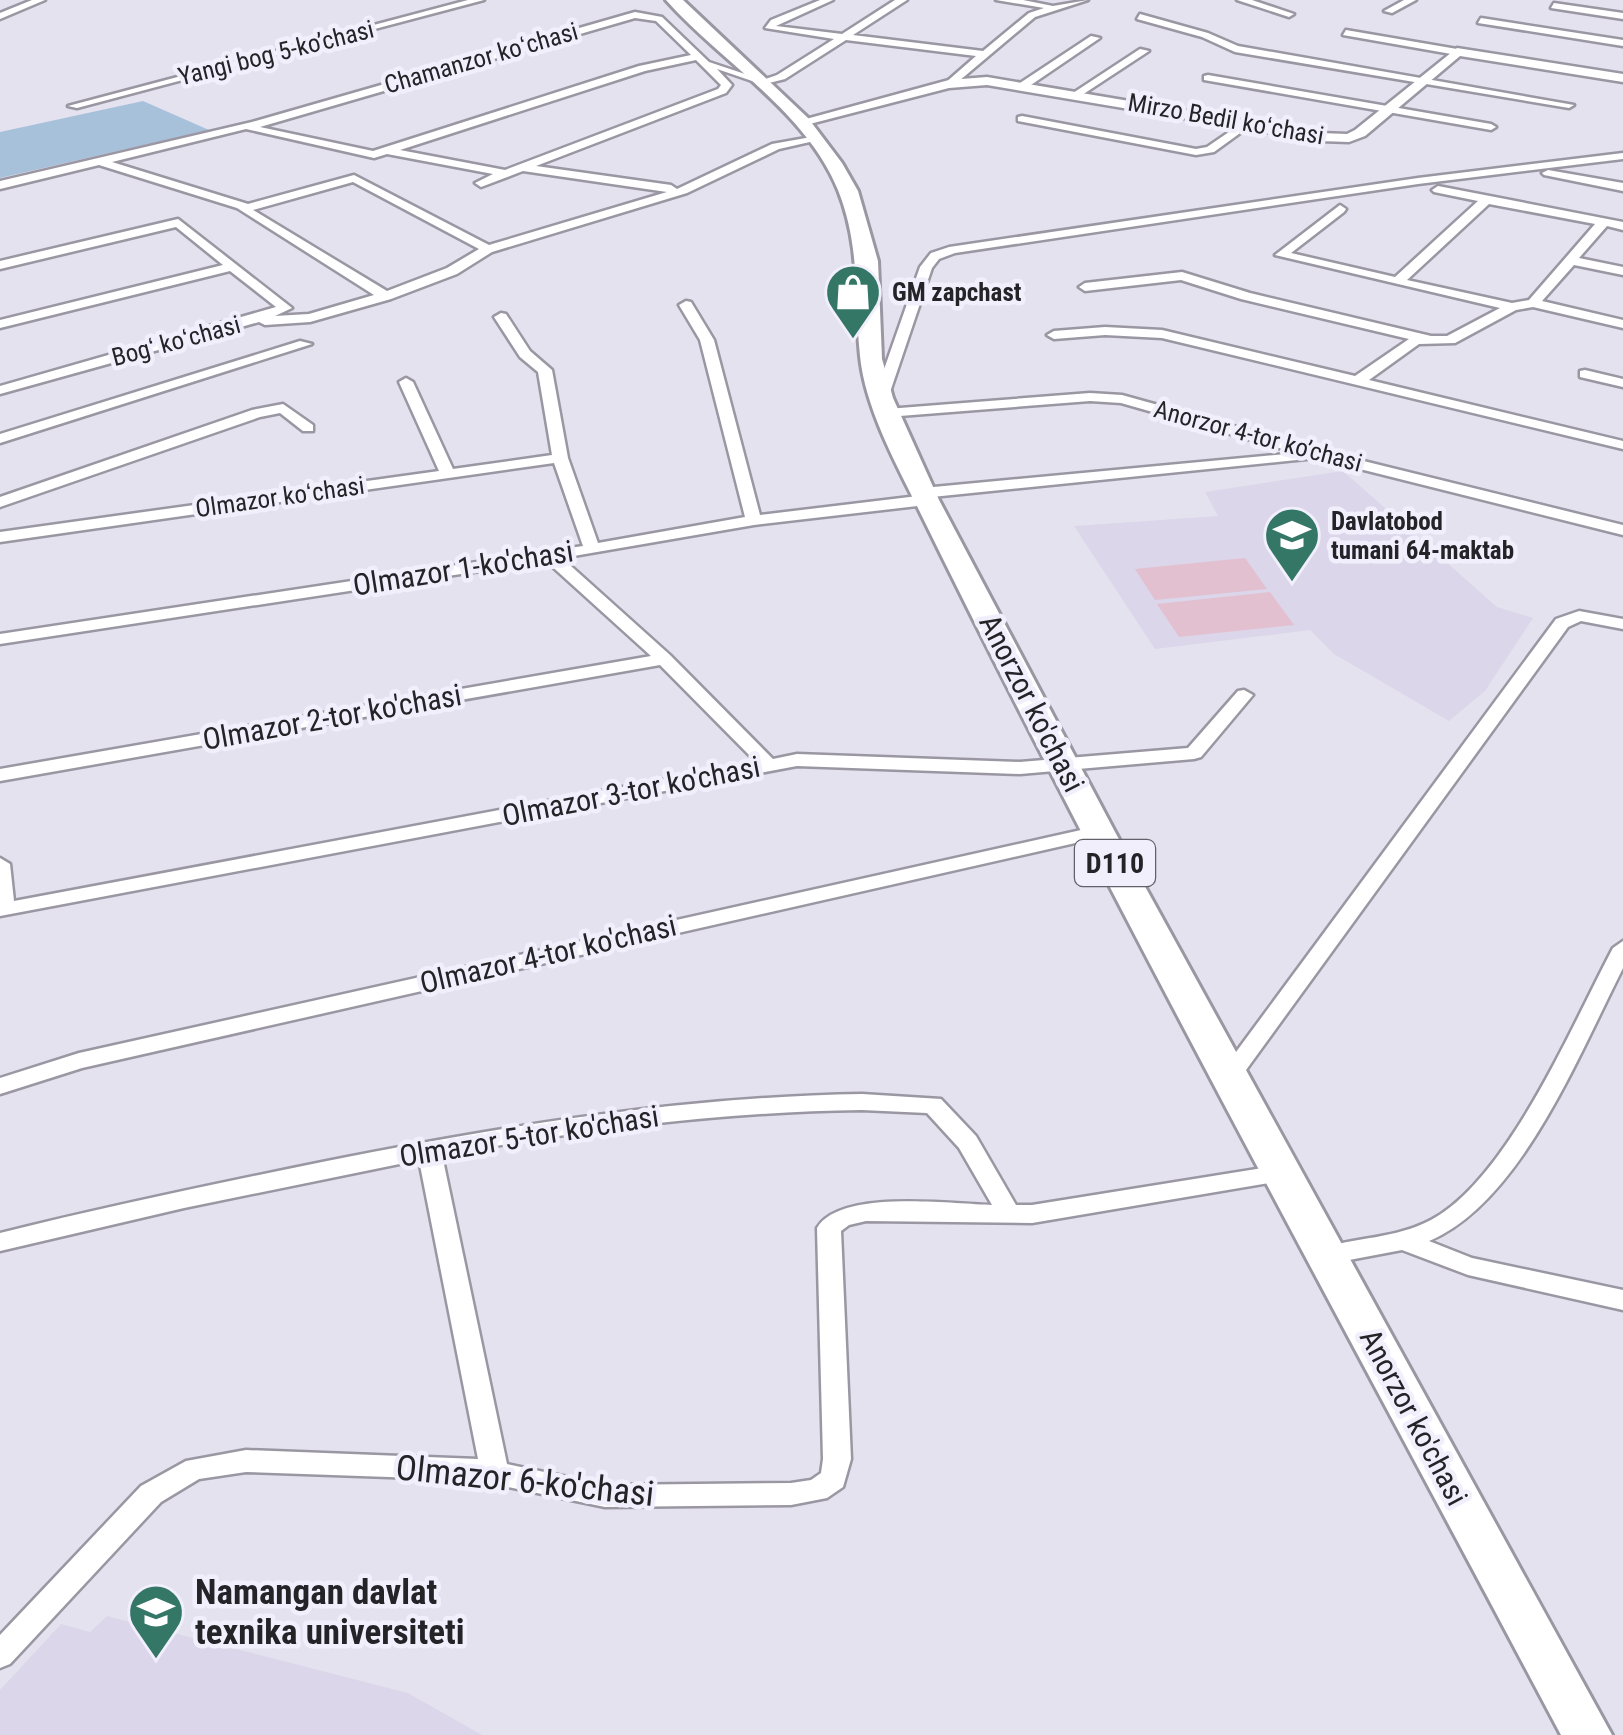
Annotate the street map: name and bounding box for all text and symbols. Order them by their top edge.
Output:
street label: Yangi bog 5-koʼchasi [175,15,377,91]
street label: Chamanzor koʻchasi [381,17,581,99]
street label: Mirzo Bedil koʻchasi [1126,87,1326,151]
shop icon: GM zapchast [823,262,883,341]
place label: GM zapchast [892,278,1022,307]
street label: Bogʻ koʻchasi [109,310,243,372]
street label: Anorzor 4-tor koʼchasi [1151,394,1365,478]
street label: Olmazor koʻchasi [194,471,366,523]
school or university icon: Davlatobod tumani 64-maktab [1262,505,1322,584]
place label: Davlatobod tumani 64-maktab [1331,507,1514,565]
street label: Olmazor 1-ko'chasi [350,533,576,603]
street label: Anorzor ko'chasi [972,608,1092,798]
street label: Olmazor 2-tor ko'chasi [200,677,464,757]
street label: Olmazor 3-tor ko'chasi [499,749,763,833]
road number: D110 [1075,840,1155,886]
street label: Olmazor 4-tor ko'chasi [416,907,680,1001]
street label: Olmazor 5-tor ko'chasi [397,1098,661,1174]
street label: Anorzor ko'chasi [1353,1323,1475,1511]
street label: Olmazor 6-ko'chasi [394,1447,656,1515]
place label: Namangan davlat texnika universiteti [195,1572,464,1653]
school or university icon: Namangan davlat texnika universiteti [126,1582,186,1661]

